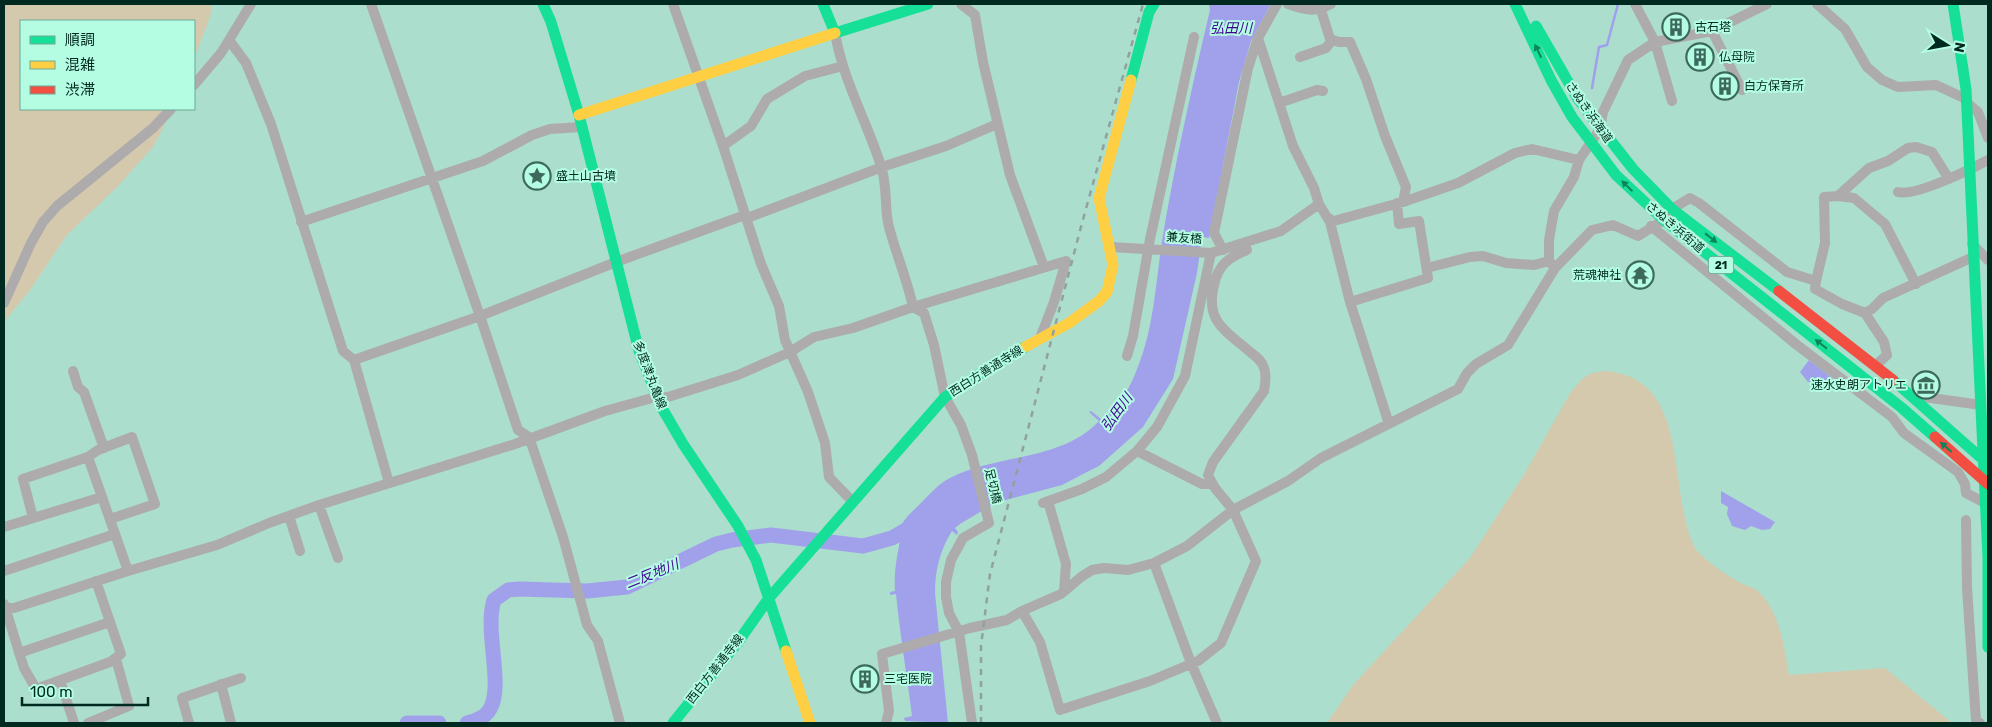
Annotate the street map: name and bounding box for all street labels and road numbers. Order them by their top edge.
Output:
street label: さぬき浜海道 [1563,79,1615,145]
street label: さぬき浜街道 [1643,199,1707,255]
street label: 兼友橋 [1166,230,1202,246]
road number: 21 [1708,256,1734,274]
street label: 多度津丸亀線 [631,339,669,411]
street label: 西白方善通寺線 [947,343,1025,399]
street label: 足切橋 [982,467,1004,505]
street label: 西白方善通寺線 [684,632,746,706]

